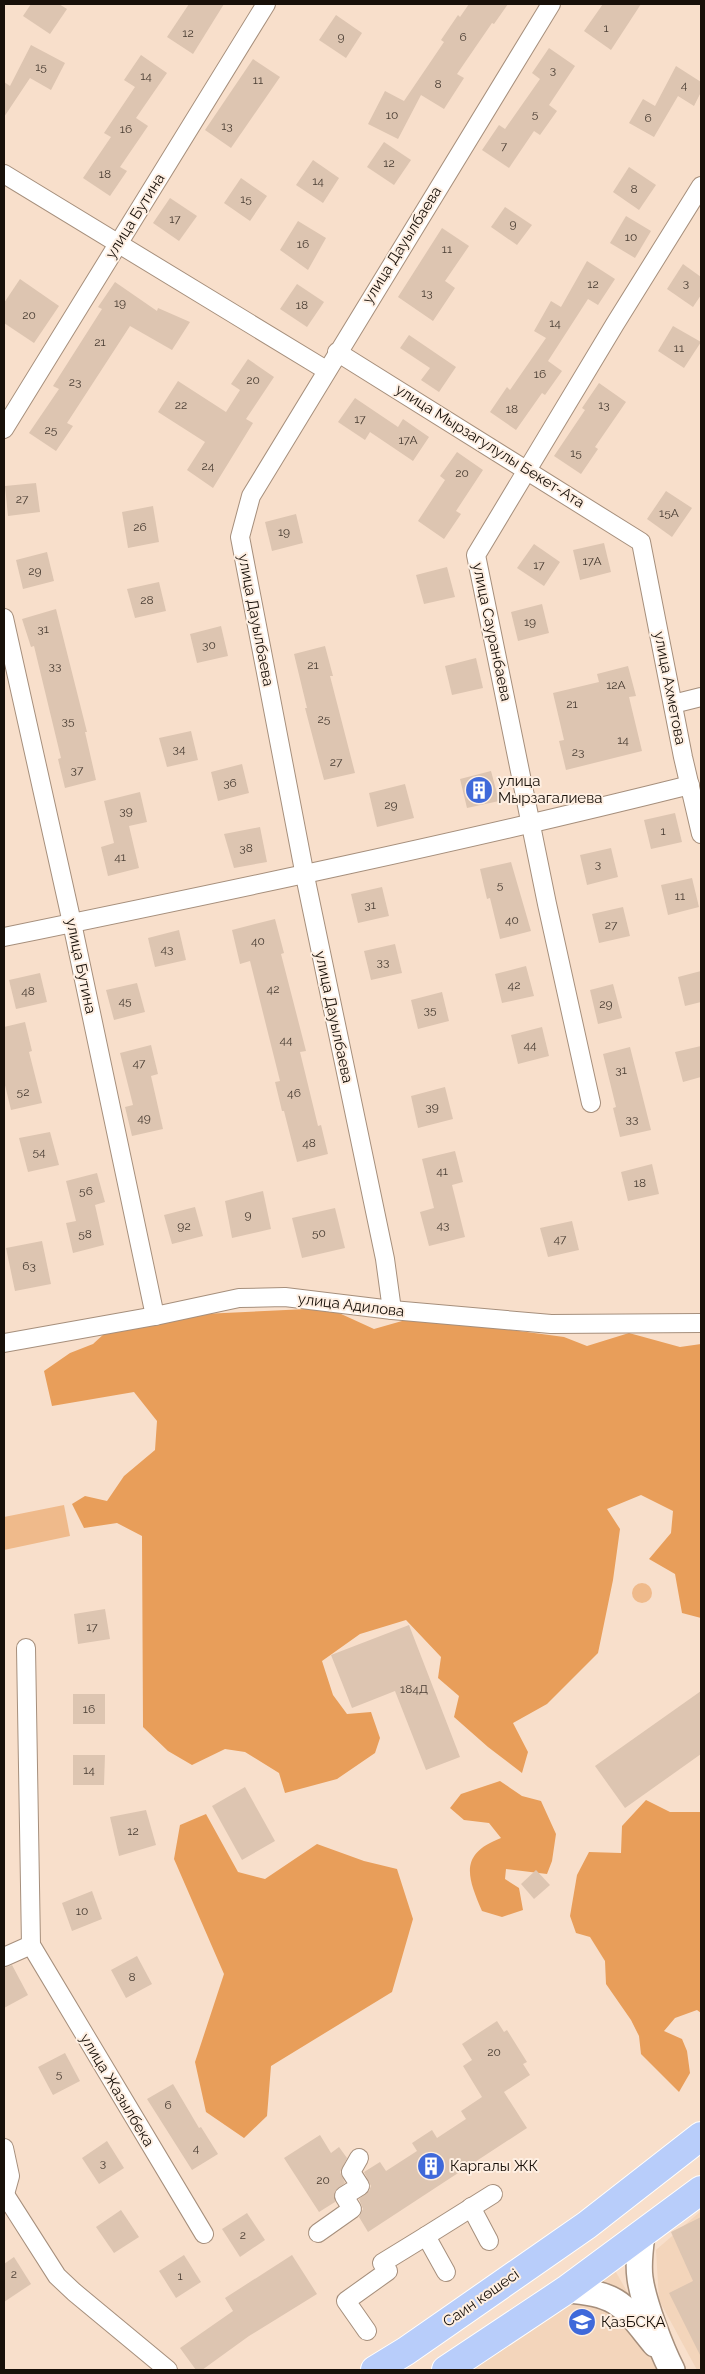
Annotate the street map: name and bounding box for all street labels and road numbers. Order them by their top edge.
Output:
street label: улица Бутина [102,170,168,262]
street label: улица Дауылбаева [359,183,445,307]
street label: улица Мырзагулулы Бекет-Ата [392,380,588,512]
street label: улица Дауылбаева [234,552,278,688]
street label: улица Сауранбаева [469,561,515,703]
street label: улица Ахметова [650,630,690,746]
street label: улица Бутина [62,917,100,1015]
street label: улица Дауылбаева [311,949,357,1085]
street label: улица Адилова [297,1290,405,1320]
street label: улица Жазылбека [76,2030,158,2150]
street label: Саин көшесі [440,2265,522,2331]

